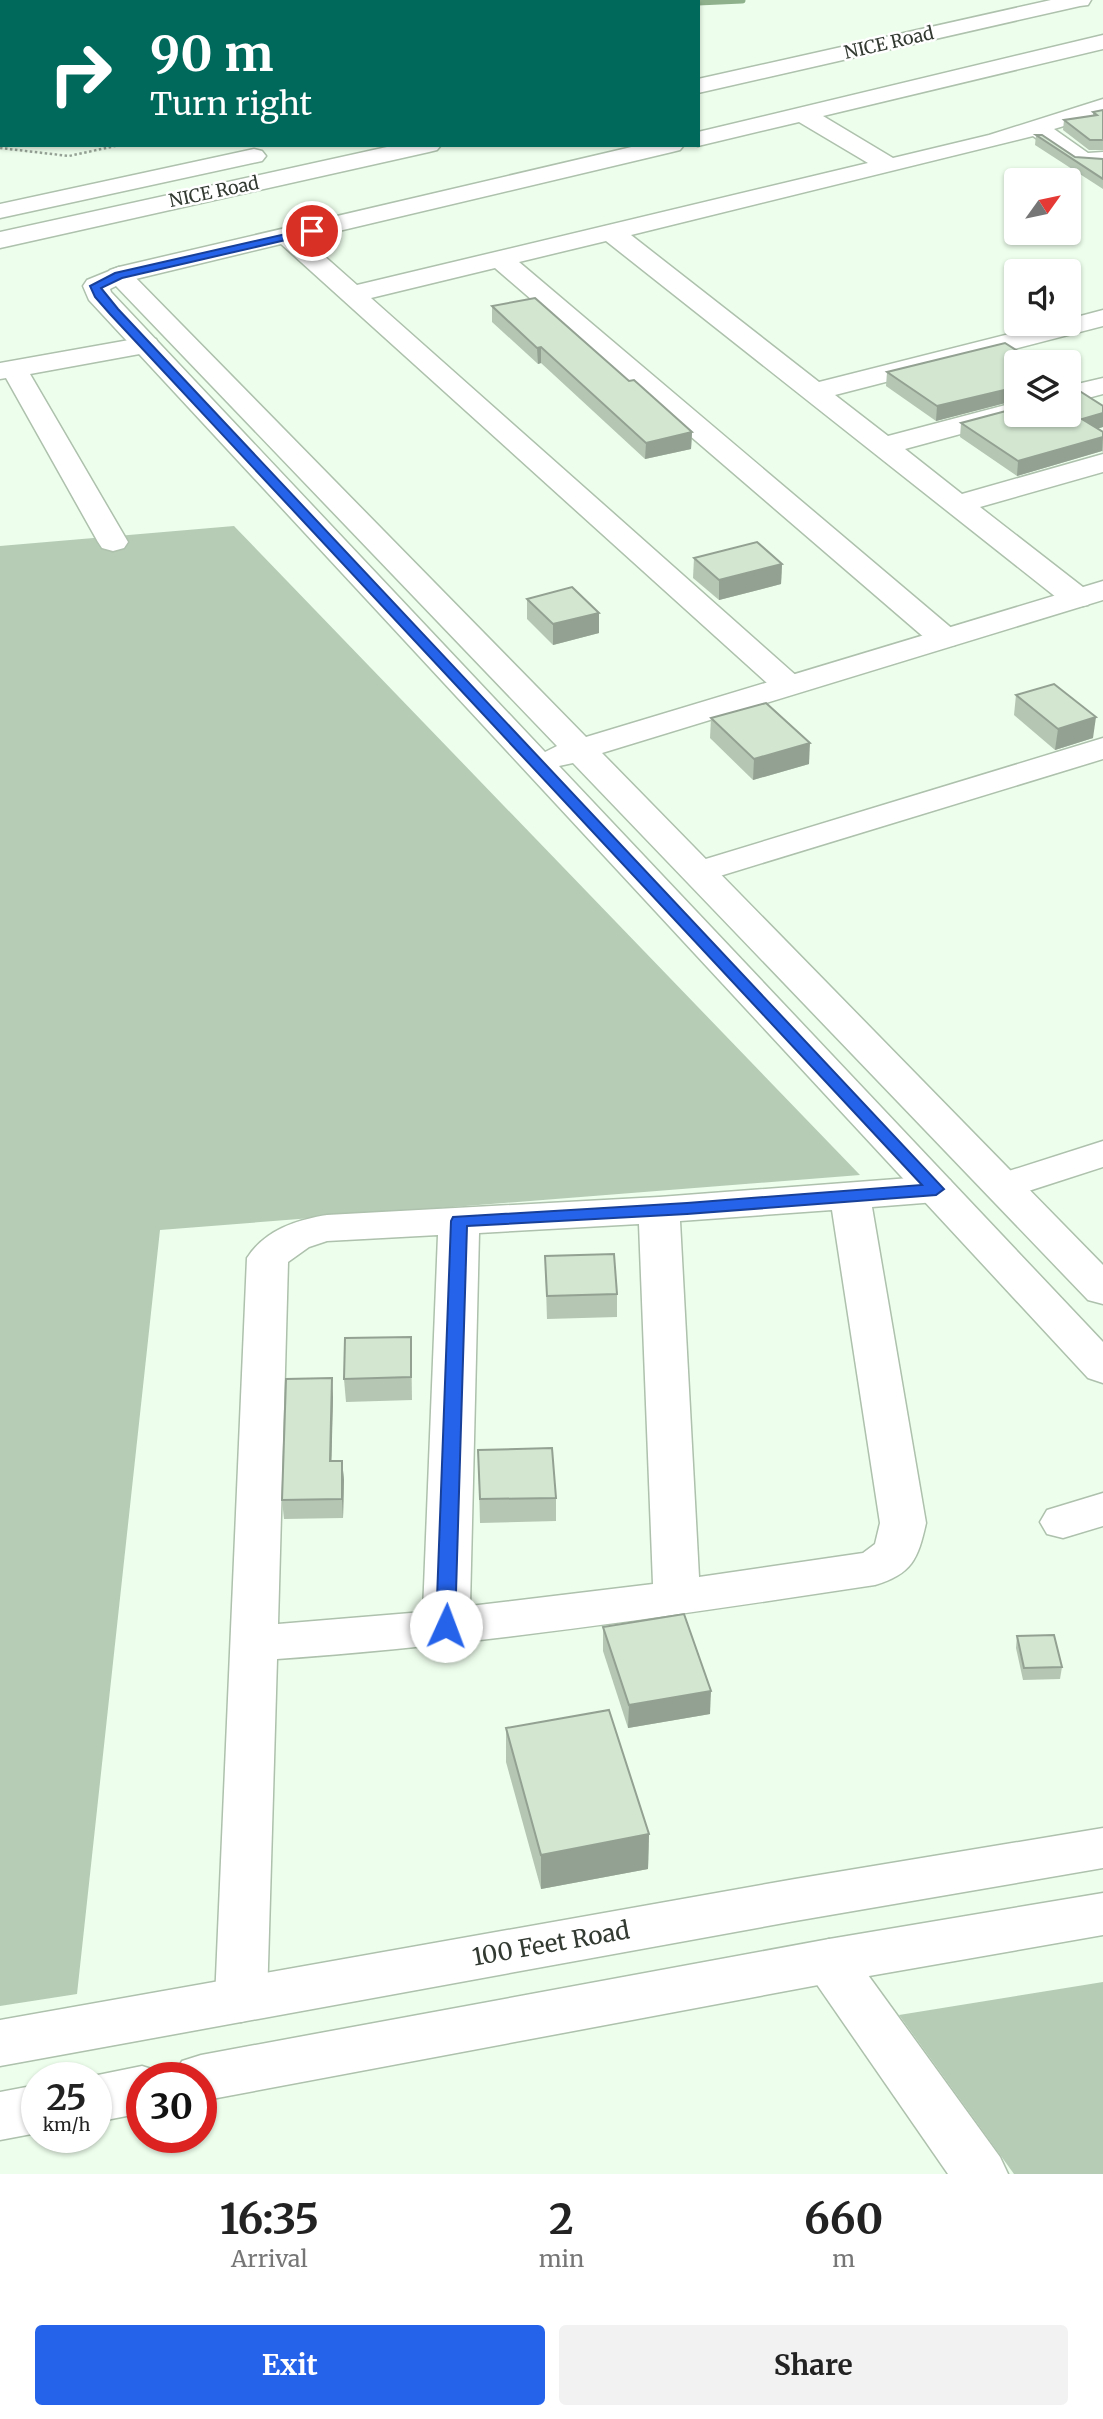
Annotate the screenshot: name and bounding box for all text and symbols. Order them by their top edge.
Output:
street label: NICE Road [842,21,936,64]
text: 90 m [150,23,274,84]
icon: right [35,28,126,119]
text: Turn right [150,84,312,124]
north arrow [1004,168,1082,245]
map controls [1004,168,1081,427]
street label: NICE Road [167,171,261,212]
pin [282,201,342,261]
icon: arrive [293,212,331,250]
button: sound [1004,259,1081,336]
button: layers [1004,350,1081,427]
position arrow [409,1589,483,1663]
street label: 100 Feet Road [470,1914,632,1973]
speed limit sign: 30 [126,2062,217,2153]
text: 25 [46,2076,87,2120]
text: km/h [43,2113,90,2136]
text: 16:35 [220,2193,319,2245]
text: 2 [549,2193,574,2245]
text: 660 [804,2193,883,2245]
text: Arrival [231,2244,308,2273]
text: min [539,2244,584,2273]
text: m [832,2244,855,2273]
button: Exit [35,2325,545,2405]
button: Share [559,2325,1068,2405]

